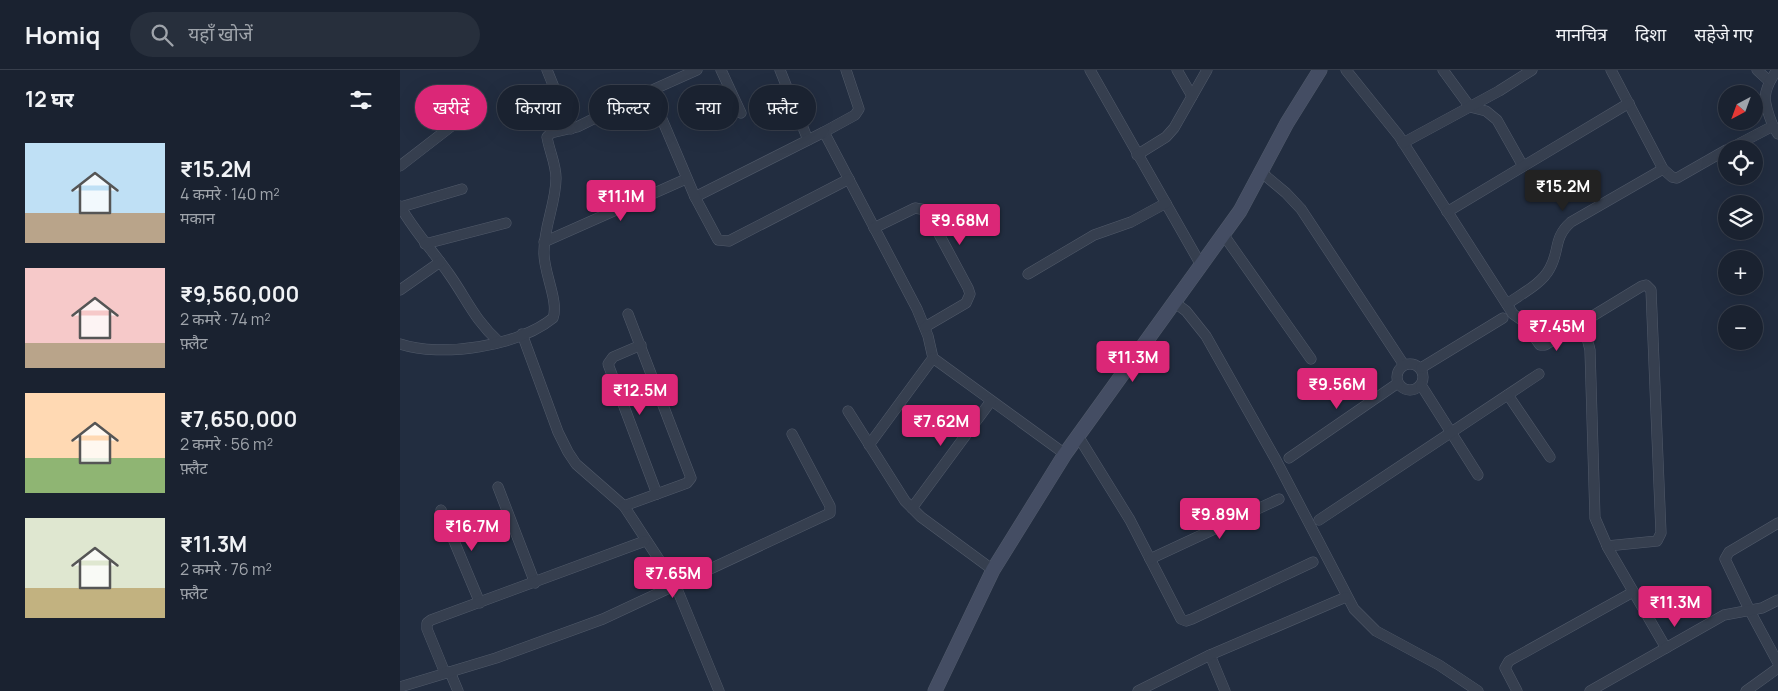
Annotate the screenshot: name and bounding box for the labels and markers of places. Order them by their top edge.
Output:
pin: ₹15.2M [1522,170,1604,212]
pin: ₹11.1M [580,180,662,222]
pin: ₹9.68M [919,204,1001,246]
pin: ₹7.45M [1516,310,1598,352]
pin: ₹11.3M [1092,340,1174,383]
pin: ₹9.56M [1296,368,1378,410]
pin: ₹12.5M [599,374,681,416]
pin: ₹7.62M [900,404,982,447]
pin: ₹9.89M [1179,498,1261,540]
pin: ₹16.7M [431,510,513,552]
pin: ₹7.65M [632,556,714,599]
pin: ₹11.3M [1634,586,1716,628]

